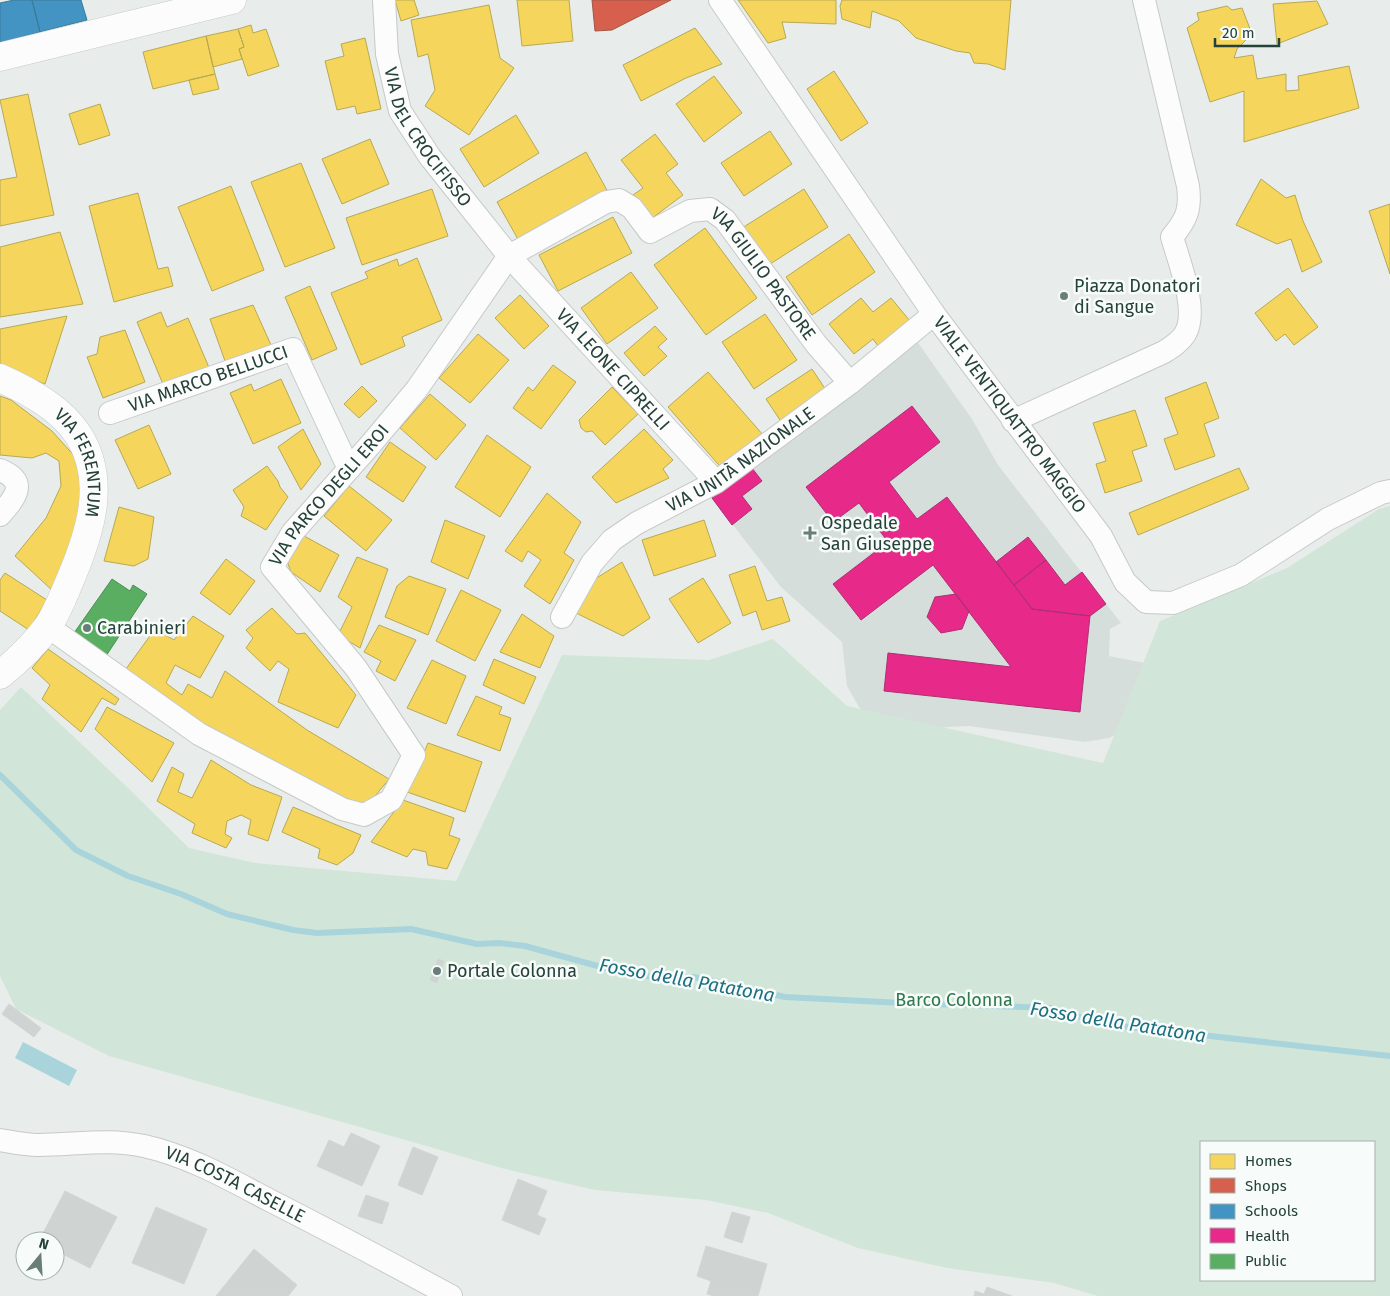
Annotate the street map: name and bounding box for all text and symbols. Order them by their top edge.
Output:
scale bar [1215,15,1279,47]
text: 20 m [1222,24,1255,42]
street label: VIA DEL CROCIFISSO [379,65,476,211]
street label: VIA GIULIO PASTORE [706,202,821,345]
place label: Piazza Donatori di Sangue [1074,275,1201,318]
marker: Piazza Donatori di Sangue [1058,290,1070,302]
street label: VIA LEONE CIPRELLI [552,304,674,435]
street label: VIALE VENTIQUATTRO MAGGIO [929,312,1091,517]
street label: VIA MARCO BELLUCCI [125,341,291,417]
street label: VIA UNITÀ NAZIONALE [662,402,819,517]
street label: VIA FERENTUM [50,403,105,519]
street label: VIA PARCO DEGLI EROI [264,420,394,570]
place label: Ospedale San Giuseppe [821,512,932,555]
marker: Ospedale San Giuseppe [803,526,817,540]
place label: Carabinieri [97,617,186,639]
marker: Carabinieri [81,622,93,634]
water label: Fosso della Patatona [597,953,777,1007]
place label: Portale Colonna [447,960,577,982]
marker: Portale Colonna [431,965,443,977]
park label: Barco Colonna [895,989,1013,1011]
water label: Fosso della Patatona [1028,997,1208,1047]
legend [1200,1141,1375,1281]
street label: VIA COSTA CASELLE [162,1142,309,1228]
text: Homes [1245,1152,1292,1170]
text: Shops [1245,1177,1287,1195]
text: Schools [1245,1202,1298,1220]
text: Health [1245,1227,1290,1245]
north arrow [15,1231,65,1281]
text: N [37,1235,51,1254]
text: Public [1245,1252,1287,1270]

